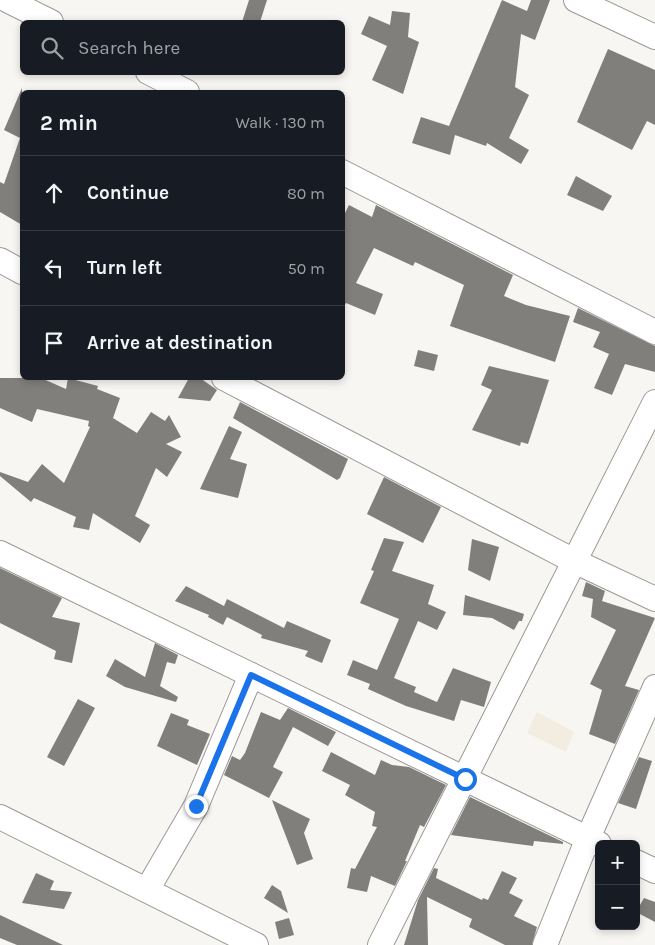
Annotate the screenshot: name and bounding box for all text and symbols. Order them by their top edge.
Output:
search box [20,20,345,75]
icon: search [38,34,66,62]
text: Search here [78,37,180,59]
text: 2 min [40,111,98,135]
text: Walk · 130 m [235,113,325,132]
icon: ahead [40,179,68,207]
text: Continue [87,182,169,204]
text: 80 m [287,184,325,203]
icon: left [40,254,68,282]
text: Turn left [87,257,162,279]
text: 50 m [288,259,325,278]
icon: arrive [40,329,68,357]
text: Arrive at destination [87,332,273,354]
route start [454,768,477,791]
route end [185,795,208,818]
map controls [595,840,640,930]
button: + [595,840,640,885]
button: − [595,885,640,930]

